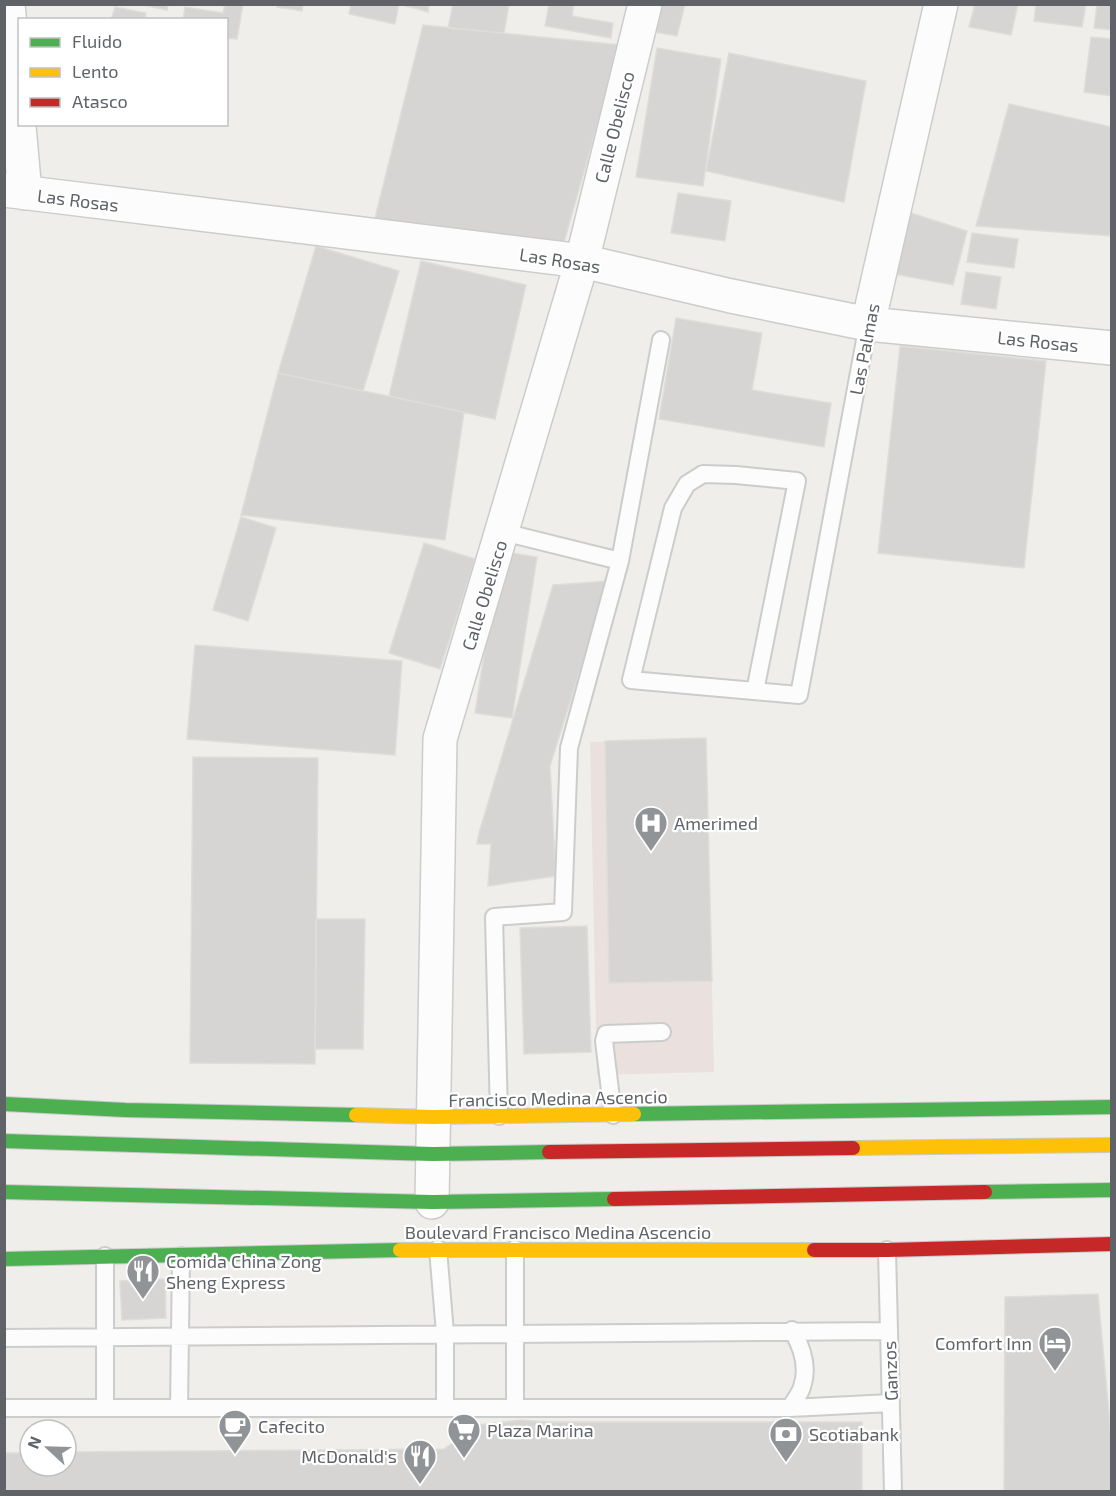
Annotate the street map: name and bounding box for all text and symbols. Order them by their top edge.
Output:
legend [18,18,228,126]
text: Fluido [72,30,122,52]
text: Lento [72,60,118,82]
street label: Calle Obelisco [589,69,639,185]
text: Atasco [72,90,128,112]
street label: Las Rosas [36,184,120,216]
street label: Las Rosas [518,243,602,277]
street label: Las Palmas [844,301,884,397]
street label: Las Rosas [996,326,1080,356]
street label: Calle Obelisco [457,537,511,653]
hospital icon: Amerimed [633,805,669,852]
place label: Amerimed [674,812,758,834]
street label: Francisco Medina Ascencio [448,1085,668,1111]
street label: Boulevard Francisco Medina Ascencio [405,1221,711,1243]
place label: Comida China Zong Sheng Express [166,1250,321,1293]
restaurant icon: Comida China Zong Sheng Express [125,1253,161,1300]
hotel icon: Comfort Inn [1037,1325,1073,1372]
place label: Comfort Inn [935,1332,1032,1354]
street label: Ganzos [878,1341,902,1401]
cafe icon: Cafecito [217,1408,253,1455]
supermarket icon: Plaza Marina [446,1412,482,1459]
place label: Cafecito [258,1415,325,1437]
bank icon: Scotiabank [768,1416,804,1463]
north arrow [18,1418,78,1478]
place label: Plaza Marina [487,1419,594,1441]
place label: Scotiabank [809,1423,899,1445]
text: N [23,1433,45,1451]
restaurant icon: McDonald's [402,1438,438,1485]
place label: McDonald's [301,1445,397,1467]

